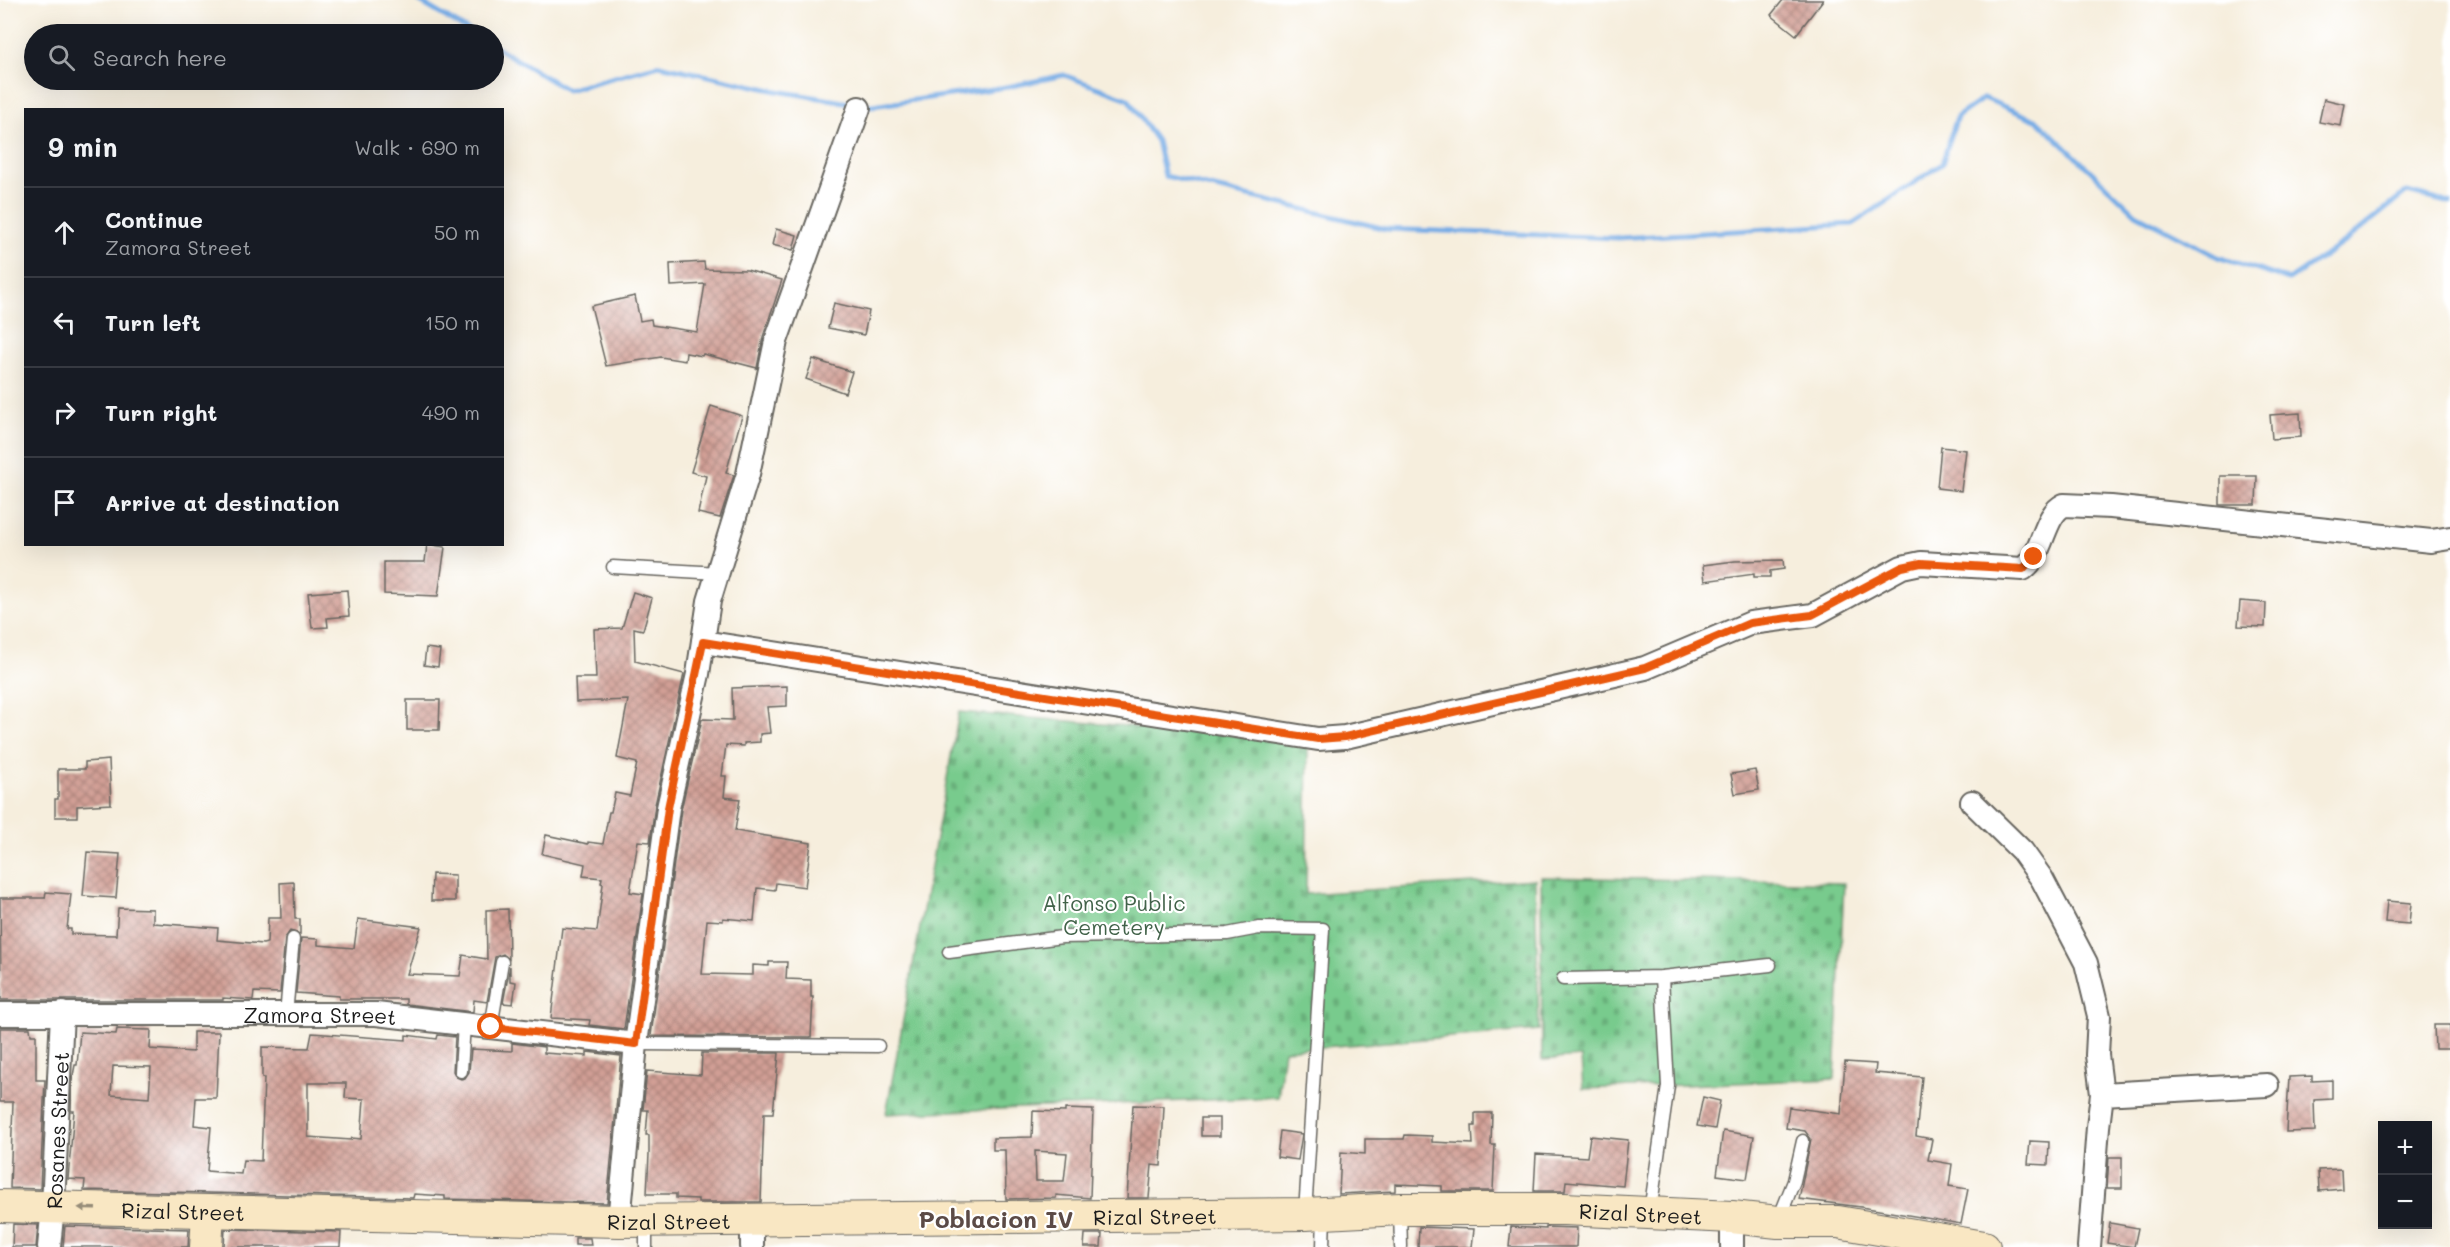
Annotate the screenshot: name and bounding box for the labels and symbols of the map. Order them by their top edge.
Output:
route end [2020,543,2046,569]
park label: Alfonso Public Cemetery [1042,889,1186,940]
street label: Zamora Street [243,1000,398,1030]
route start [477,1013,503,1039]
street label: Rosanes Street [39,1051,74,1210]
street label: Rizal Street [121,1195,245,1225]
street label: Rizal Street [1578,1196,1703,1229]
street label: Rizal Street [1093,1201,1217,1230]
one-way arrow [77,1203,96,1213]
district label: Poblacion IV [918,1203,1074,1234]
street label: Rizal Street [607,1206,731,1235]

